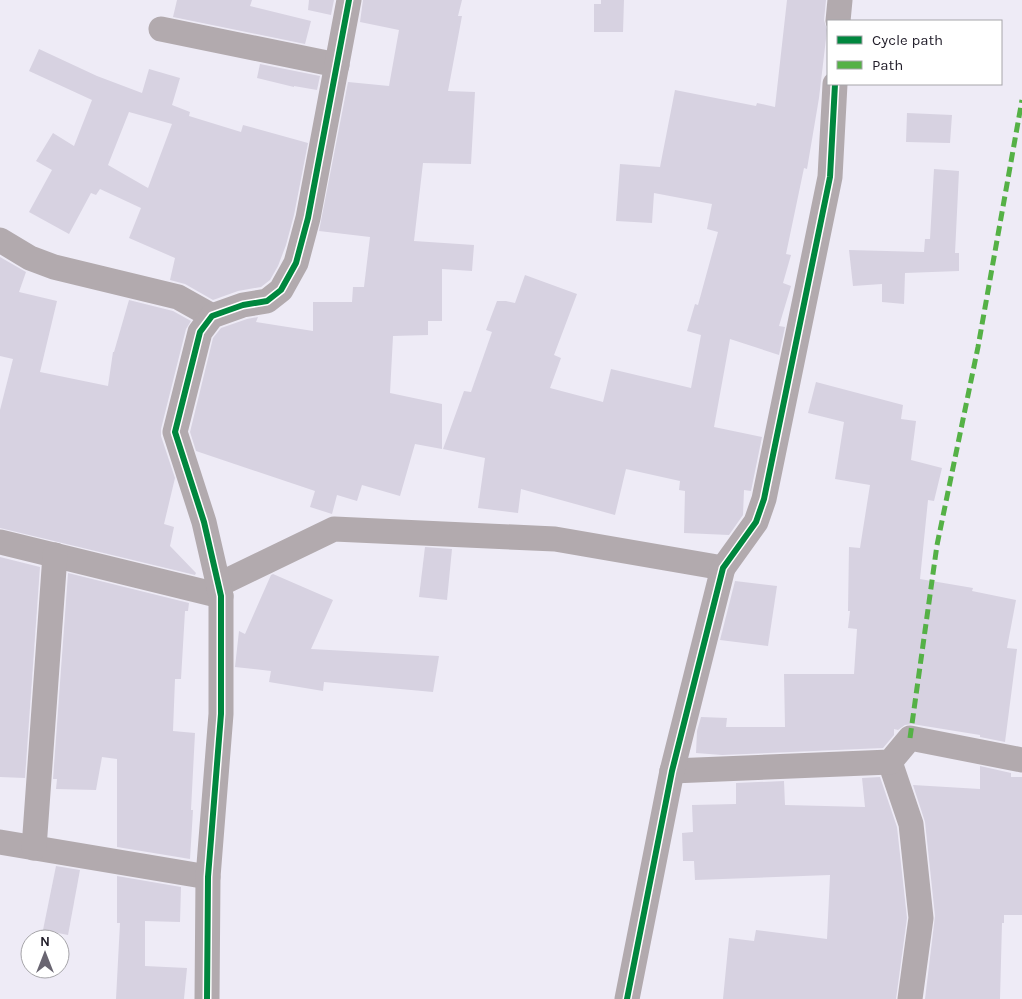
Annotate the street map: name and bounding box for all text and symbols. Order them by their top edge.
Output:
legend [827,20,1002,85]
text: Cycle path [872,31,943,49]
text: Path [872,56,903,74]
north arrow [20,929,70,979]
text: N [40,933,50,950]

